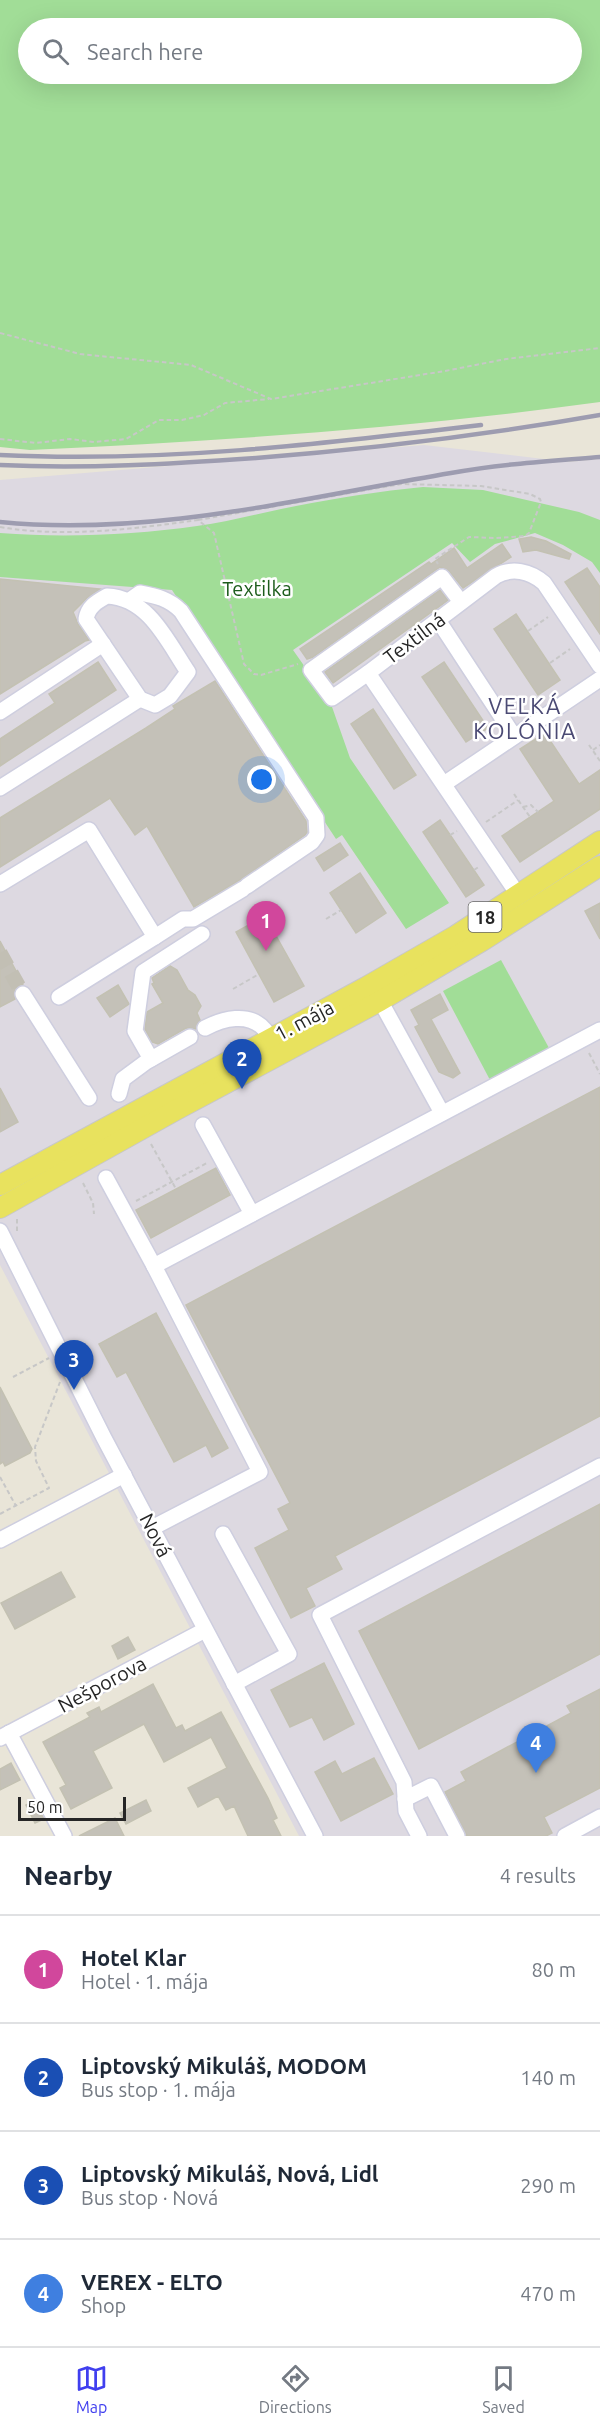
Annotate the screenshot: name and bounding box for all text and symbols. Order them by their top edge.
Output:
search box [18,18,582,84]
icon: search [39,35,72,68]
text: Search here [87,39,203,64]
park label: Textilka [222,577,292,600]
street label: Textilná [379,607,449,669]
district label: VEĽKÁ KOLÓNIA [473,692,577,743]
your location [247,765,276,794]
pin: 1 [246,902,286,951]
road number: 18 [468,902,502,932]
street label: 1. mája [271,995,337,1045]
pin: 2 [222,1040,262,1089]
pin: 3 [54,1340,94,1390]
street label: Nová [135,1509,177,1561]
street label: Nešporova [54,1651,150,1717]
pin: 4 [516,1724,556,1773]
scale bar [18,1794,126,1822]
text: 50 m [27,1798,63,1816]
text: Nearby [24,1861,112,1890]
text: 4 results [500,1864,576,1887]
text: Hotel Klar [81,1945,186,1970]
text: 1 [38,1958,49,1981]
text: 80 m [532,1958,576,1981]
text: Hotel · 1. mája [81,1970,208,1993]
text: Liptovský Mikuláš, MODOM [81,2053,367,2078]
text: 2 [38,2066,49,2089]
text: 140 m [520,2066,576,2089]
text: Bus stop · 1. mája [81,2078,236,2101]
text: Liptovský Mikuláš, Nová, Lidl [81,2161,379,2186]
text: 3 [38,2174,49,2197]
text: 290 m [520,2174,576,2197]
text: Bus stop · Nová [81,2186,218,2209]
text: VEREX - ELTO [81,2269,223,2294]
text: 4 [38,2282,49,2305]
text: 470 m [520,2282,576,2305]
text: Shop [81,2294,126,2317]
tab: Map [75,2362,108,2416]
tab: Directions [259,2362,332,2416]
tab: Saved [482,2362,525,2416]

